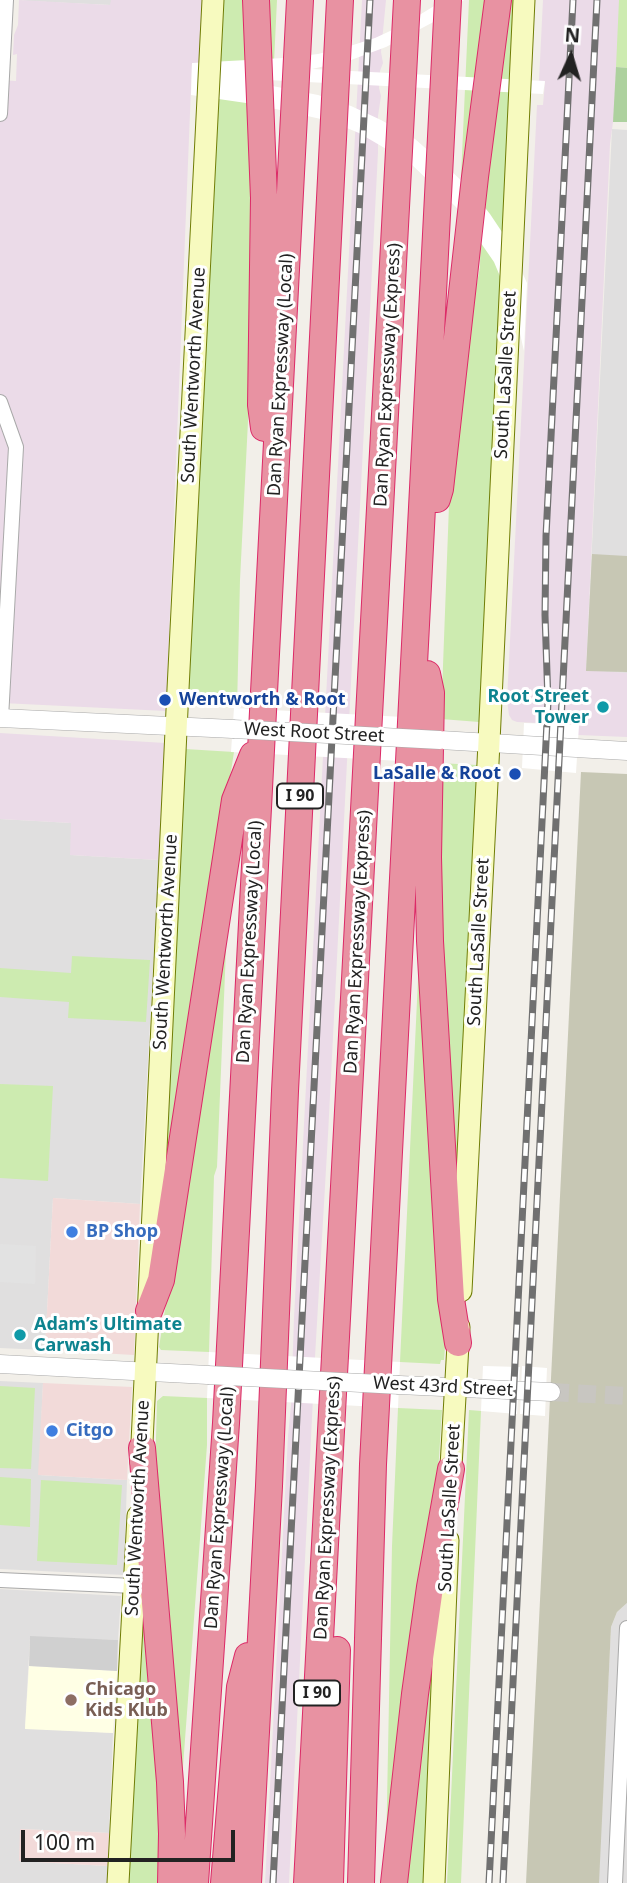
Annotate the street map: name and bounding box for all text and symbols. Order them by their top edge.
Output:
north arrow [536,21,606,91]
text: N [564,22,581,49]
street label: Dan Ryan Expressway (Express) [370,242,406,508]
street label: Dan Ryan Expressway (Local) [264,253,298,497]
street label: South Wentworth Avenue [178,266,210,484]
street label: South LaSalle Street [491,291,521,459]
place label: Root Street Tower [487,686,589,728]
place label: Wentworth & Root [179,689,345,711]
marker: Wentworth & Root [157,692,173,708]
marker: Root Street Tower [595,699,611,715]
street label: West Root Street [243,719,385,747]
place label: LaSalle & Root [373,763,501,785]
marker: LaSalle & Root [507,766,523,782]
road number: I 90 [277,783,323,808]
street label: Dan Ryan Expressway (Express) [340,809,376,1075]
street label: Dan Ryan Expressway (Local) [233,820,267,1064]
street label: South Wentworth Avenue [150,833,182,1051]
street label: South LaSalle Street [464,858,494,1026]
place label: BP Shop [86,1221,158,1243]
marker: BP Shop [64,1224,80,1240]
place label: Adam’s Ultimate Carwash [34,1314,182,1356]
marker: Adam’s Ultimate Carwash [12,1327,28,1343]
street label: West 43rd Street [373,1373,513,1401]
street label: Dan Ryan Expressway (Express) [310,1375,346,1641]
street label: Dan Ryan Expressway (Local) [201,1386,239,1630]
street label: South Wentworth Avenue [122,1399,154,1617]
place label: Citgo [66,1420,113,1442]
marker: Citgo [44,1423,60,1439]
street label: South LaSalle Street [435,1424,465,1592]
place label: Chicago Kids Klub [85,1679,168,1722]
road number: I 90 [294,1680,340,1706]
marker: Chicago Kids Klub [63,1692,79,1708]
scale bar [24,1816,238,1860]
text: 100 m [34,1828,95,1856]

